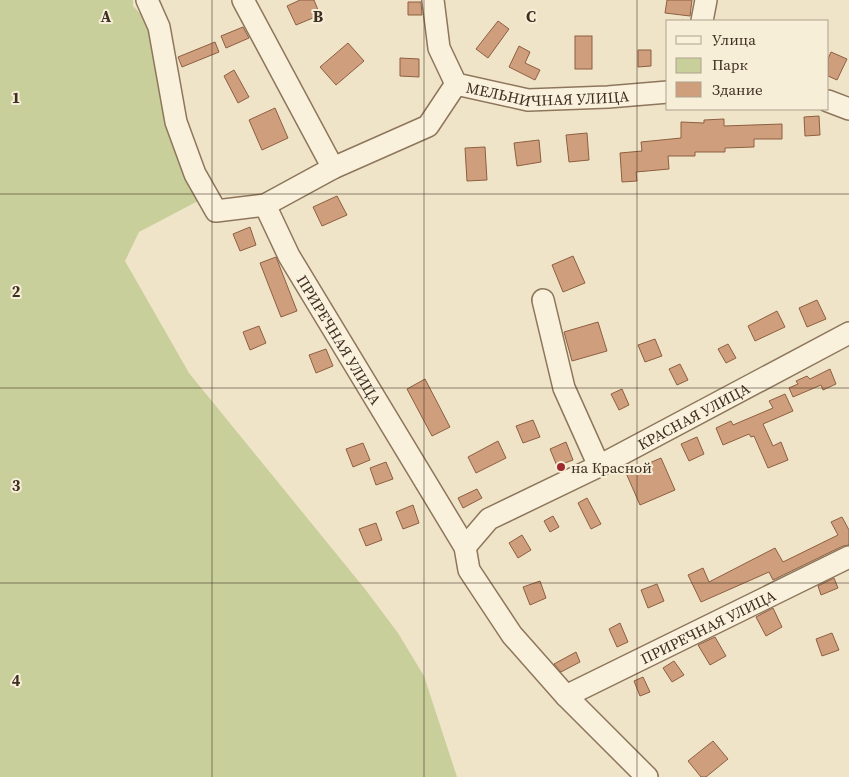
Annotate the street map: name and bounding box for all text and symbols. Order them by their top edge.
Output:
text: A [101,5,112,27]
text: B [313,5,324,27]
text: C [526,5,536,27]
legend [666,20,829,110]
text: Улица [712,29,756,50]
text: Парк [712,54,748,75]
street label: МЕЛЬНИЧНАЯ УЛИЦА [464,76,630,111]
text: Здание [712,79,763,100]
text: 1 [12,86,20,108]
street label: ПРИРЕЧНАЯ УЛИЦА [292,271,387,408]
text: 2 [12,280,21,302]
street label: КРАСНАЯ УЛИЦА [634,377,753,454]
place label: на Красной [571,457,652,478]
marker: на Красной [555,461,567,473]
text: 3 [12,474,21,496]
street label: ПРИРЕЧНАЯ УЛИЦА [637,584,779,668]
text: 4 [12,669,21,691]

